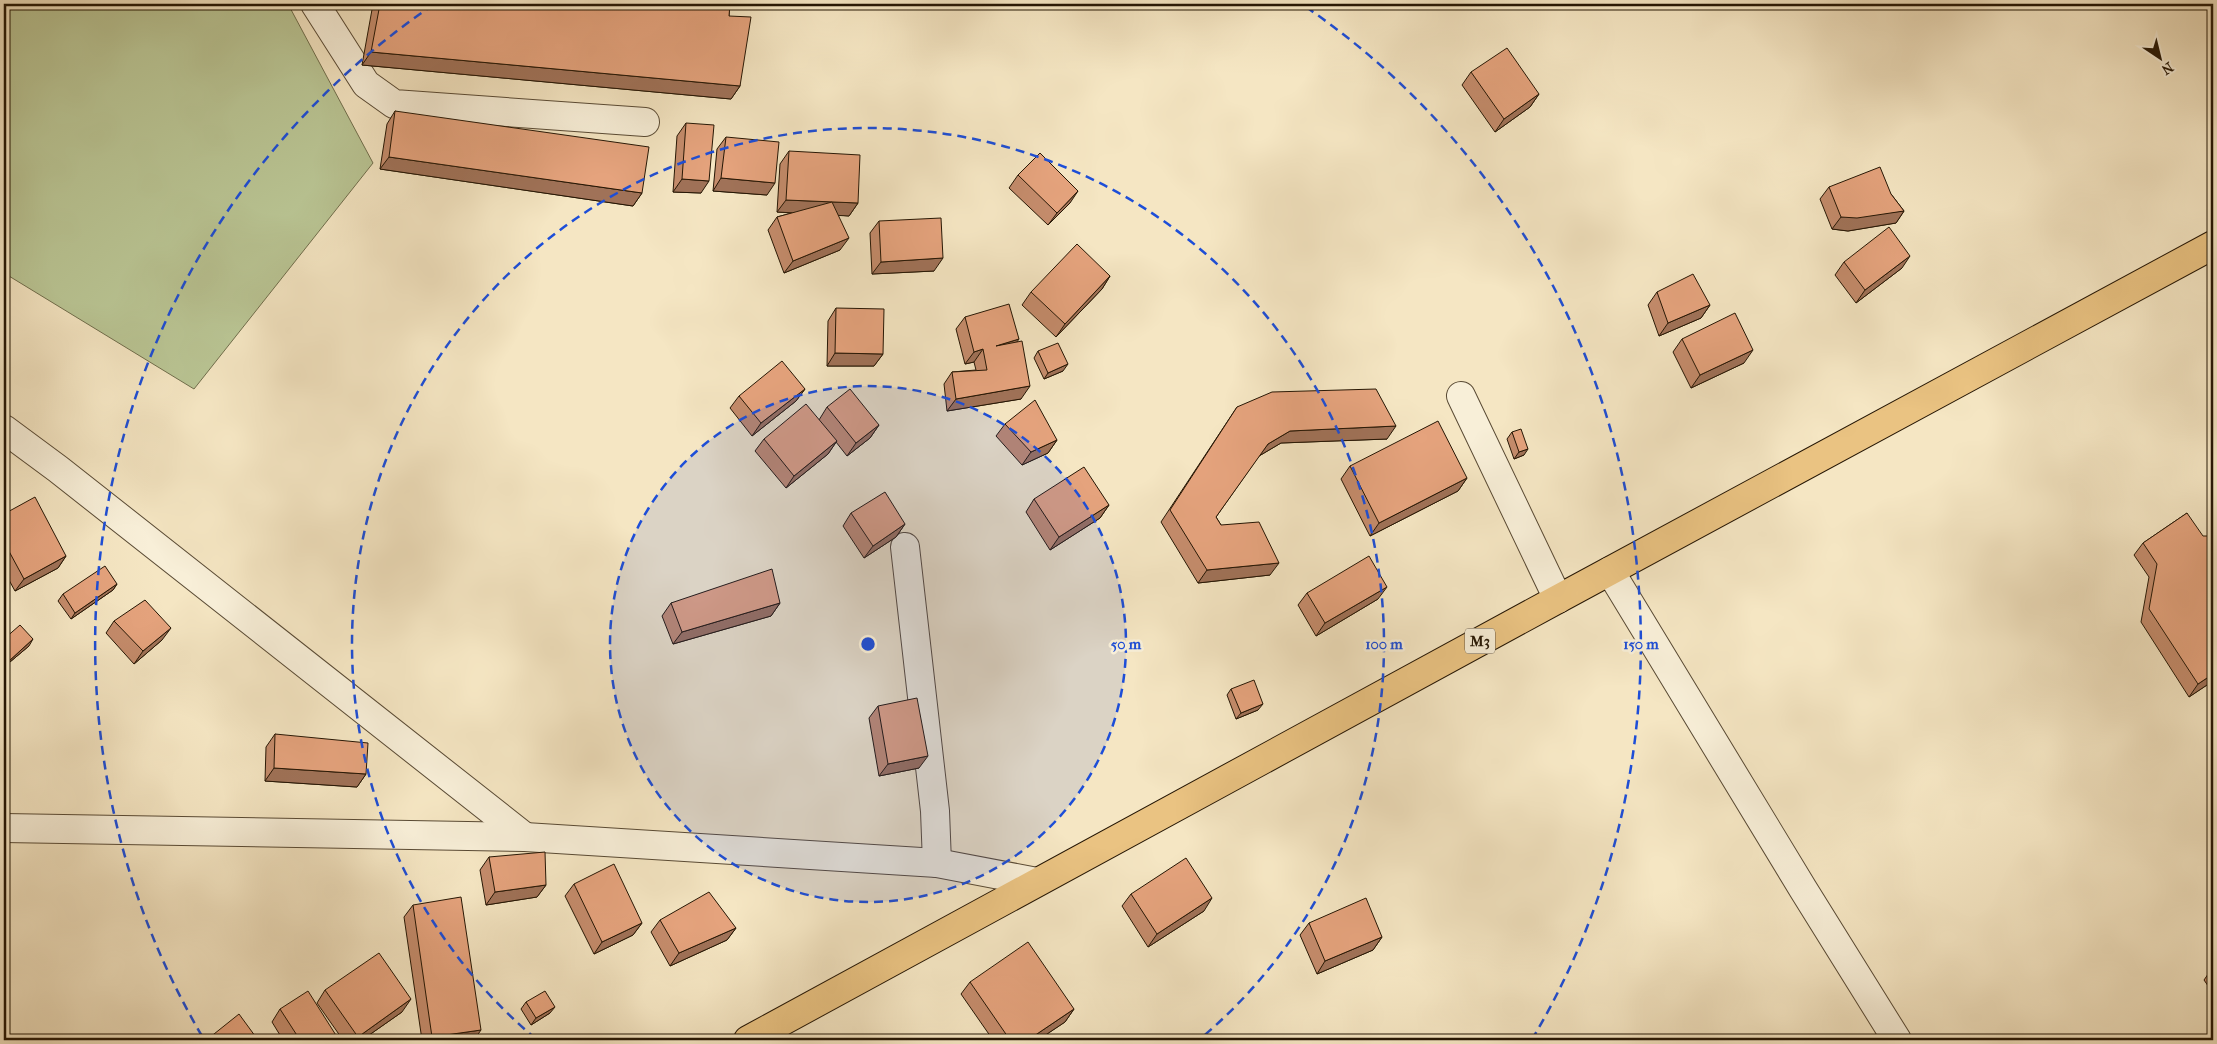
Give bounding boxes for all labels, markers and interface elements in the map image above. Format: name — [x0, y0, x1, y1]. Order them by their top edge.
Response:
north arrow — [2134, 32, 2184, 82]
text: N — [2158, 58, 2176, 78]
road number: M3 — [1465, 628, 1495, 654]
centre of rings — [859, 635, 877, 653]
text: 50 m — [1111, 635, 1142, 653]
text: 100 m — [1365, 635, 1403, 653]
text: 150 m — [1623, 635, 1659, 653]

